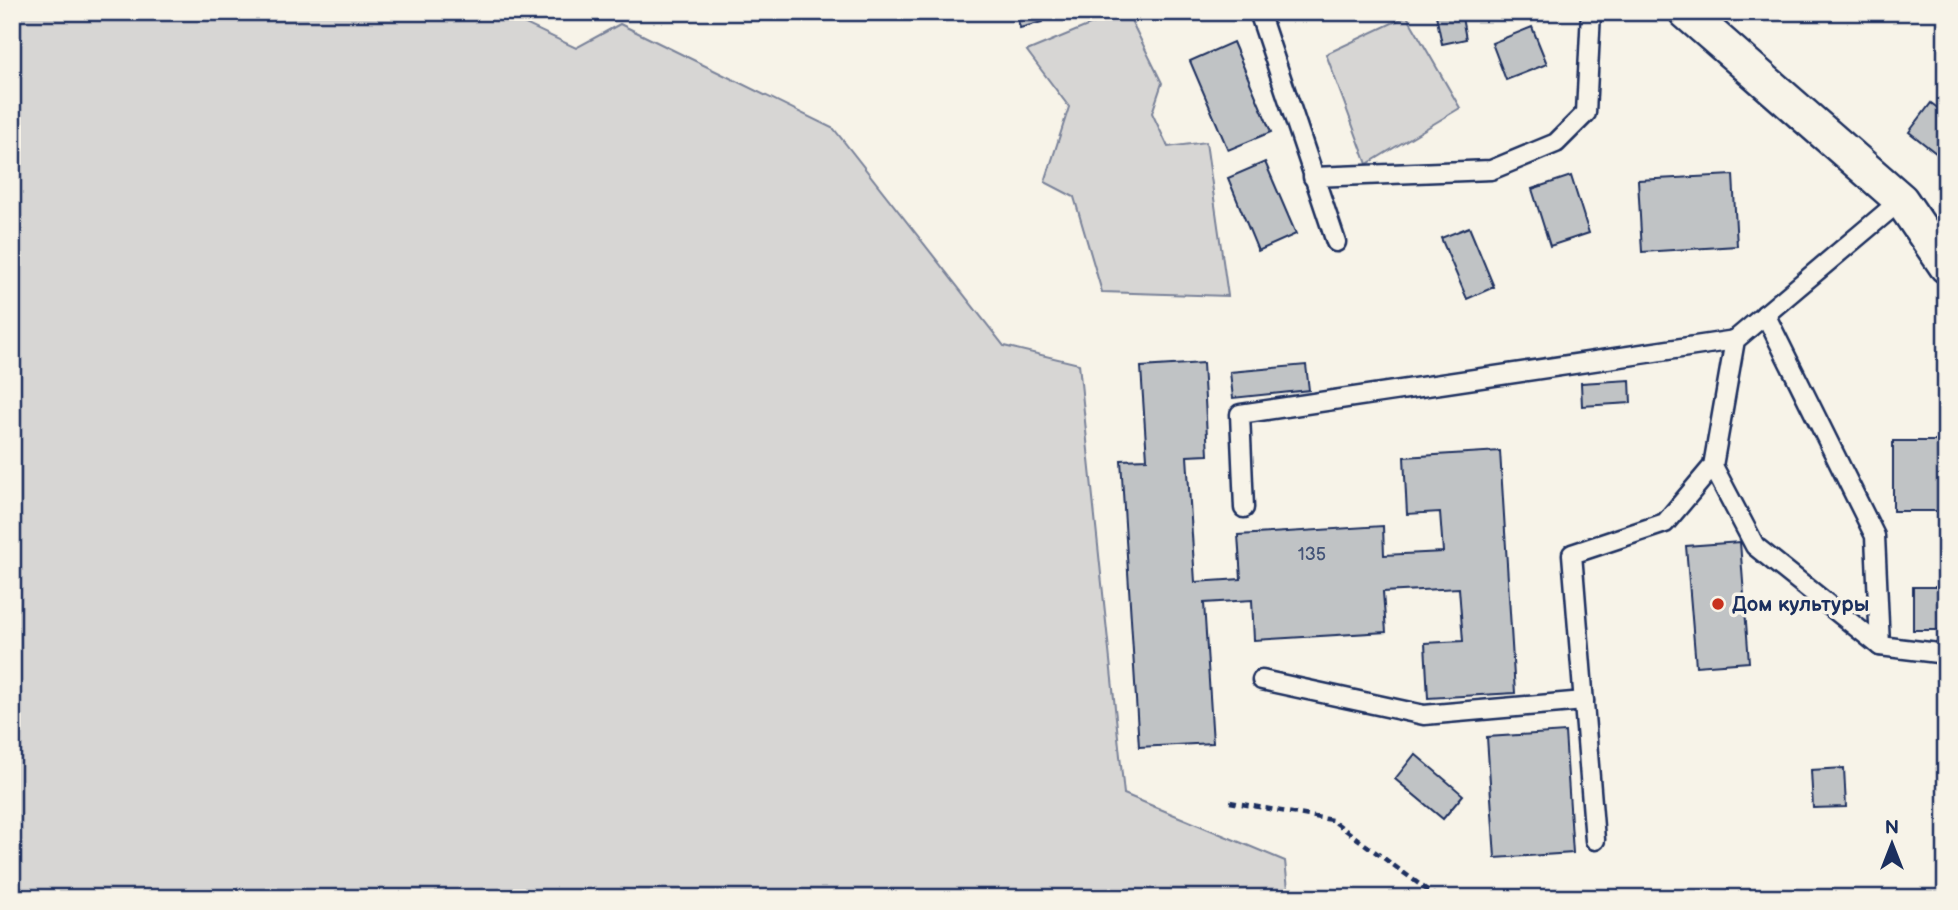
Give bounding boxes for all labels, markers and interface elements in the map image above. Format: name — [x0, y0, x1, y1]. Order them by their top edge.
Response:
house number: 135 — [1298, 544, 1326, 565]
place label: Дом культуры — [1732, 592, 1869, 617]
marker: Дом культуры — [1710, 596, 1726, 612]
north arrow — [1856, 808, 1926, 878]
text: N — [1885, 817, 1899, 840]

